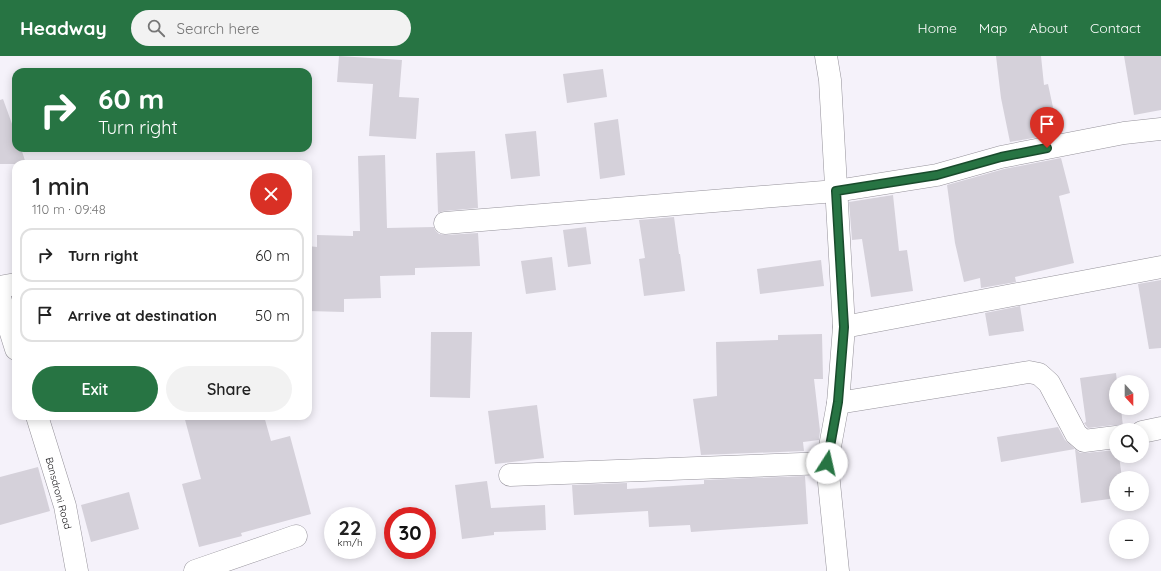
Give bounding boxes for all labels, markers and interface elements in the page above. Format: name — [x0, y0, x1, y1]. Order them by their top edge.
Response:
search box — [131, 10, 411, 46]
text: Headway — [20, 16, 107, 40]
icon: search — [145, 17, 167, 39]
text: Search here — [177, 19, 259, 38]
text: Home — [918, 19, 957, 37]
text: Map — [979, 19, 1007, 37]
text: About — [1029, 19, 1068, 37]
text: Contact — [1090, 19, 1141, 37]
text: 60 m — [98, 81, 164, 116]
icon: right — [32, 84, 84, 136]
pin — [1030, 107, 1064, 148]
icon: arrive — [1036, 113, 1058, 135]
text: Turn right — [98, 116, 178, 139]
text: 1 min — [32, 171, 90, 201]
button: close — [250, 173, 292, 215]
text: 110 m · 09:48 — [32, 201, 106, 217]
icon: right — [34, 244, 56, 266]
text: Turn right — [68, 246, 139, 265]
text: 60 m — [255, 246, 290, 265]
icon: arrive — [34, 304, 56, 326]
text: Arrive at destination — [68, 306, 217, 325]
text: 50 m — [255, 306, 290, 325]
button: Exit — [32, 366, 158, 412]
button: Share — [166, 366, 292, 412]
north arrow — [1109, 375, 1149, 415]
map controls — [1109, 375, 1149, 559]
button: search — [1109, 423, 1149, 463]
position arrow — [806, 442, 848, 484]
street label: Bansdroni Road — [43, 456, 74, 531]
button: + — [1109, 471, 1149, 511]
speed limit sign: 30 — [384, 507, 436, 559]
text: 22 — [339, 515, 361, 540]
button: − — [1109, 519, 1149, 559]
text: km/h — [337, 536, 363, 549]

